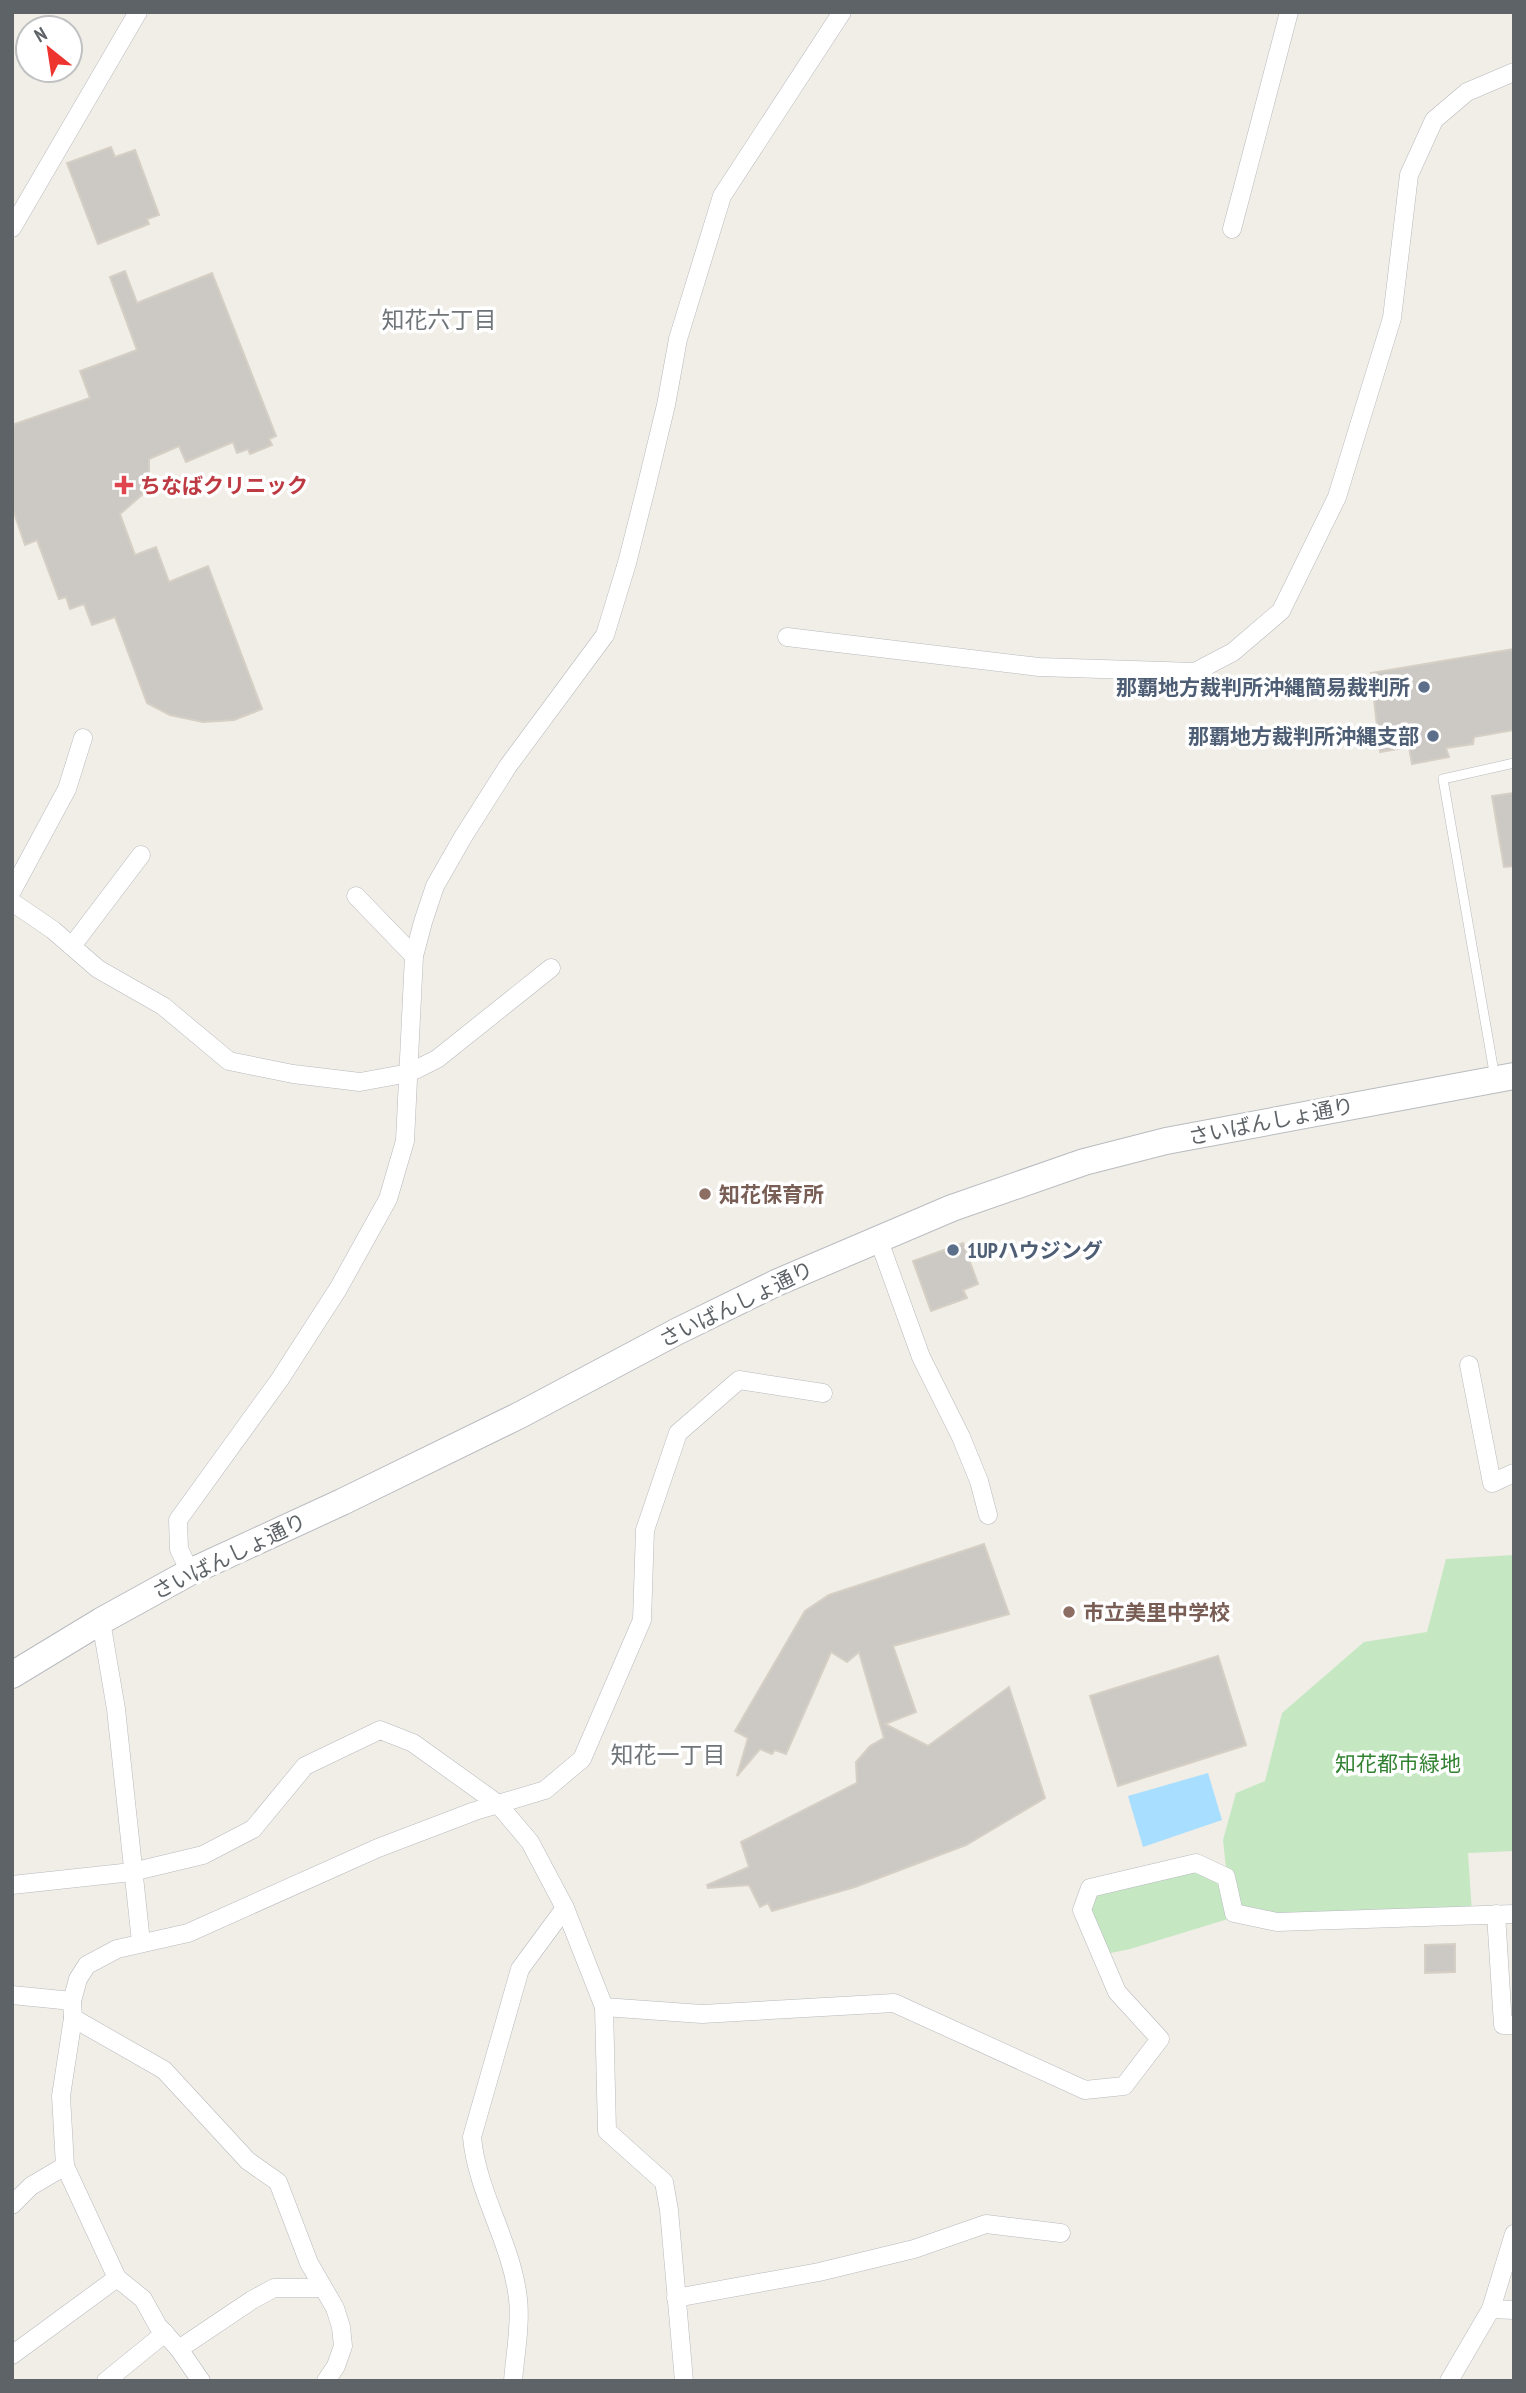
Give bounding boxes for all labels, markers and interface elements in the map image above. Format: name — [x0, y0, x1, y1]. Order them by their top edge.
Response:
north arrow — [14, 14, 84, 84]
text: N — [30, 21, 51, 47]
district label: 知花六丁目 — [382, 305, 497, 334]
place label: ちなばクリニック — [140, 472, 308, 499]
marker: ちなばクリニック — [114, 475, 134, 495]
place label: 那覇地方裁判所沖縄簡易裁判所 — [1116, 674, 1410, 701]
marker: 那覇地方裁判所沖縄簡易裁判所 — [1416, 679, 1432, 695]
place label: 那覇地方裁判所沖縄支部 — [1188, 723, 1419, 750]
marker: 那覇地方裁判所沖縄支部 — [1425, 728, 1441, 744]
street label: さいばんしょ通り — [1186, 1092, 1356, 1150]
place label: 知花保育所 — [719, 1181, 824, 1208]
marker: 知花保育所 — [697, 1186, 713, 1202]
place label: 1UPハウジング — [967, 1237, 1103, 1264]
marker: 1UPハウジング — [945, 1242, 961, 1258]
street label: さいばんしょ通り — [655, 1255, 817, 1353]
street label: さいばんしょ通り — [148, 1507, 310, 1605]
place label: 市立美里中学校 — [1083, 1599, 1230, 1626]
marker: 市立美里中学校 — [1061, 1604, 1077, 1620]
district label: 知花一丁目 — [611, 1740, 726, 1769]
park label: 知花都市緑地 — [1335, 1750, 1461, 1777]

